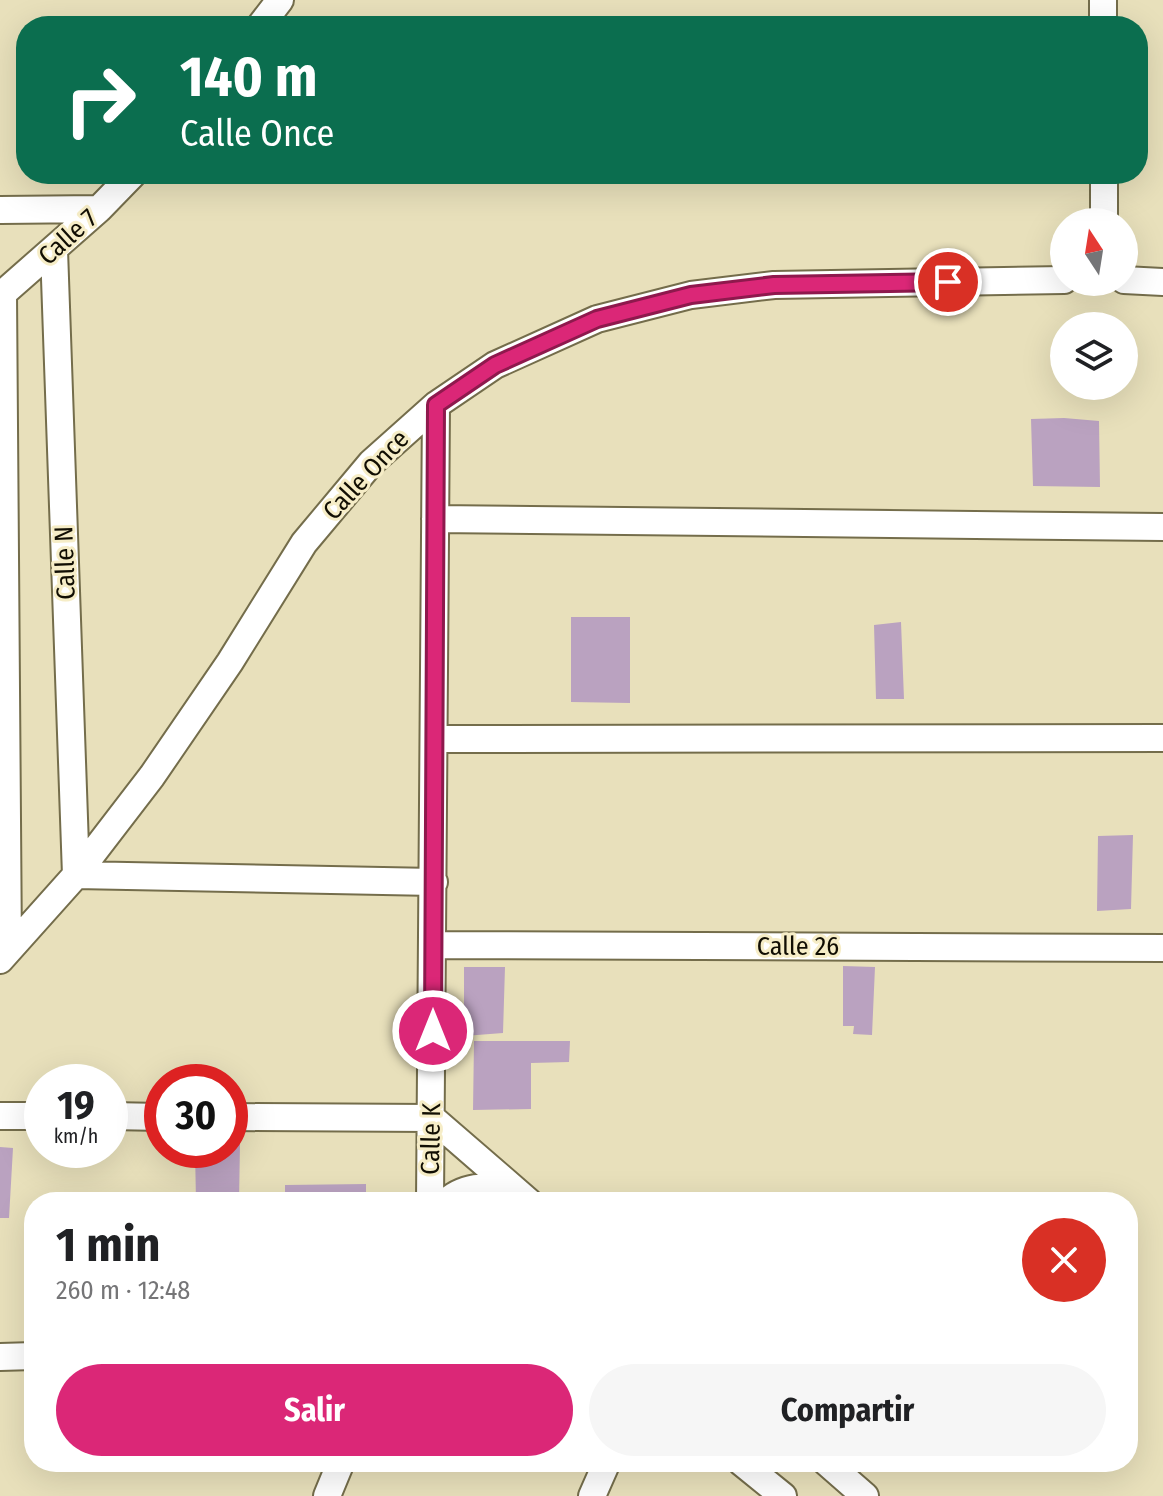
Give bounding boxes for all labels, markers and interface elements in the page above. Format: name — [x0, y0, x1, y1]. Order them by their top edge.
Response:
text: 140 m — [180, 44, 317, 111]
icon: right — [48, 48, 152, 152]
text: Calle Once — [180, 112, 334, 156]
street label: Calle 7 — [32, 203, 104, 271]
north arrow — [1050, 208, 1138, 296]
map controls — [1050, 208, 1138, 400]
pin — [914, 248, 982, 316]
icon: arrive — [926, 260, 970, 304]
button: layers — [1050, 312, 1138, 400]
street label: Calle Once — [317, 424, 415, 526]
street label: Calle N — [48, 526, 82, 600]
street label: Calle 26 — [757, 931, 839, 962]
position arrow — [391, 989, 475, 1073]
speed limit sign: 30 — [144, 1064, 248, 1168]
text: 19 — [57, 1082, 95, 1130]
street label: Calle K — [415, 1103, 447, 1175]
text: km/h — [54, 1124, 98, 1148]
text: 1 min — [56, 1216, 161, 1274]
button: close — [1022, 1218, 1106, 1302]
text: 260 m · 12:48 — [56, 1275, 190, 1306]
button: Salir — [56, 1364, 573, 1456]
button: Compartir — [589, 1364, 1106, 1456]

